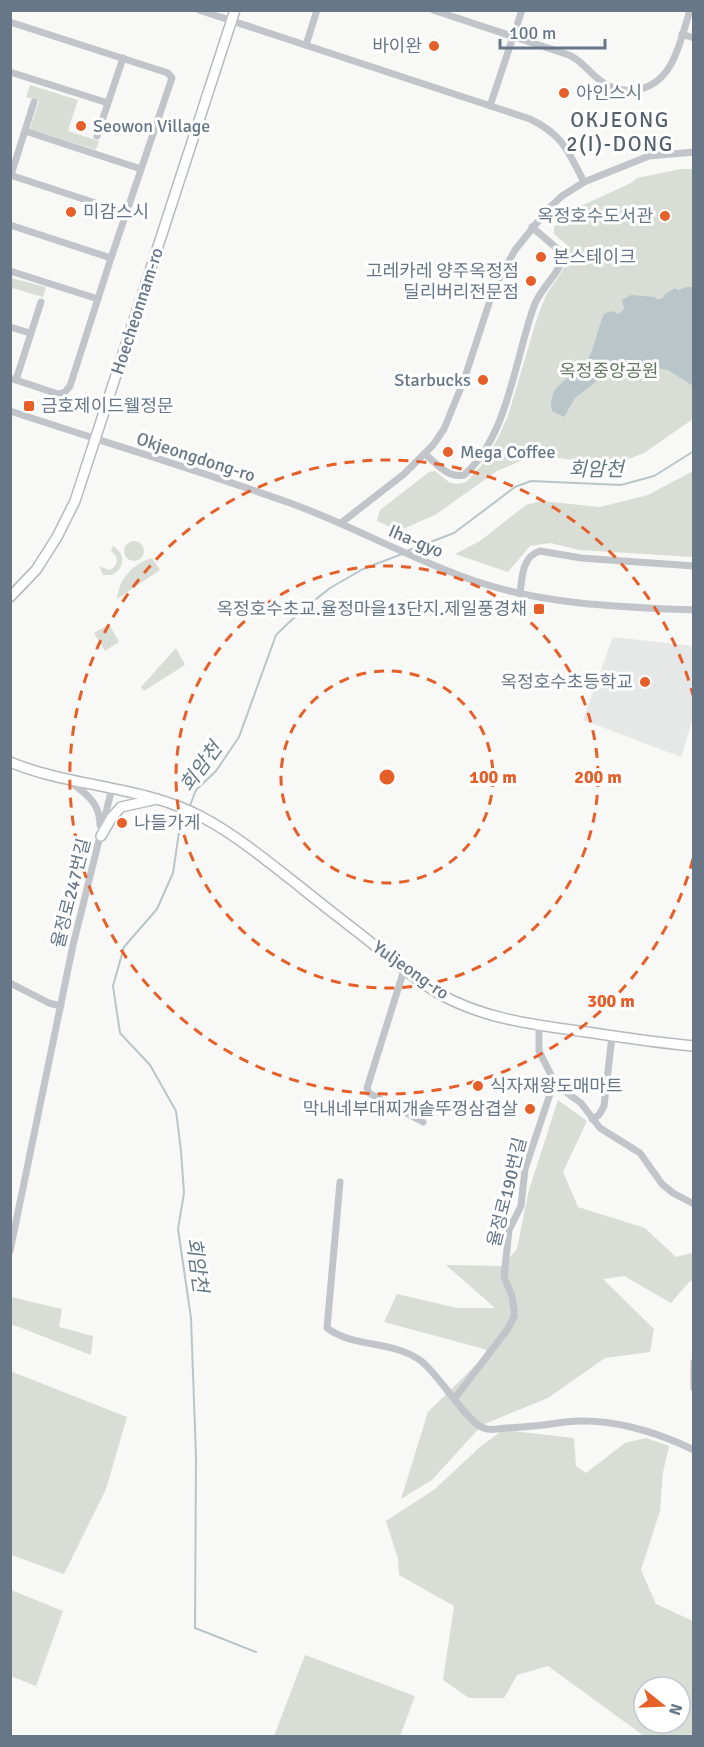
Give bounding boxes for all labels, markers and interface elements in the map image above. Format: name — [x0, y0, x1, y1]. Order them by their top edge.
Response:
scale bar — [500, 12, 605, 50]
text: 100 m — [509, 22, 556, 44]
place label: 바이완 — [372, 35, 422, 57]
marker: 바이완 — [427, 39, 441, 53]
place label: 아인스시 — [576, 82, 642, 104]
marker: 아인스시 — [557, 86, 571, 100]
district label: OKJEONG 2(I)-DONG — [566, 107, 674, 157]
place label: Seowon Village — [93, 115, 210, 137]
marker: Seowon Village — [74, 119, 88, 133]
place label: 미감스시 — [83, 201, 149, 223]
marker: 미감스시 — [64, 205, 78, 219]
place label: 옥정호수도서관 — [537, 205, 653, 227]
marker: 옥정호수도서관 — [658, 209, 672, 223]
street label: Hoecheonnam-ro — [106, 245, 168, 377]
place label: 본스테이크 — [553, 246, 636, 268]
marker: 본스테이크 — [534, 250, 548, 264]
place label: 고레카레 양주옥정점 딜리버리전문점 — [366, 260, 519, 303]
marker: 고레카레 양주옥정점 딜리버리전문점 — [524, 274, 538, 288]
park label: 옥정중앙공원 — [559, 360, 659, 382]
place label: Starbucks — [394, 369, 471, 391]
marker: Starbucks — [476, 373, 490, 387]
place label: 금호제이드웰정문 — [41, 395, 173, 417]
marker: 금호제이드웰정문 — [22, 399, 36, 413]
street label: Okjeongdong-ro — [134, 427, 258, 487]
place label: Mega Coffee — [460, 441, 556, 463]
marker: Mega Coffee — [441, 445, 455, 459]
water label: 회암천 — [568, 457, 626, 482]
street label: Iha-gyo — [385, 520, 447, 562]
place label: 옥정호수초교.율정마을13단지.제일풍경채 — [217, 598, 527, 620]
marker: 옥정호수초교.율정마을13단지.제일풍경채 — [532, 602, 546, 616]
place label: 옥정호수초등학교 — [501, 671, 633, 693]
marker: 옥정호수초등학교 — [638, 675, 652, 689]
water label: 회암천 — [175, 735, 229, 797]
text: 100 m — [469, 766, 517, 788]
text: 200 m — [574, 766, 622, 788]
centre of rings — [377, 767, 397, 787]
place label: 나들가게 — [134, 812, 200, 834]
marker: 나들가게 — [115, 816, 129, 830]
street label: 율정로247번길 — [47, 836, 95, 950]
street label: Yuljeong-ro — [369, 936, 453, 1004]
text: 300 m — [587, 990, 635, 1012]
place label: 식자재왕도매마트 — [490, 1075, 622, 1097]
marker: 식자재왕도매마트 — [471, 1079, 485, 1093]
place label: 막내네부대찌개솥뚜껑삼겹살 — [303, 1098, 518, 1120]
marker: 막내네부대찌개솥뚜껑삼겹살 — [523, 1102, 537, 1116]
street label: 율정로190번길 — [483, 1135, 531, 1249]
water label: 회암천 — [181, 1236, 214, 1297]
north arrow — [632, 1675, 692, 1735]
text: N — [664, 1701, 687, 1718]

